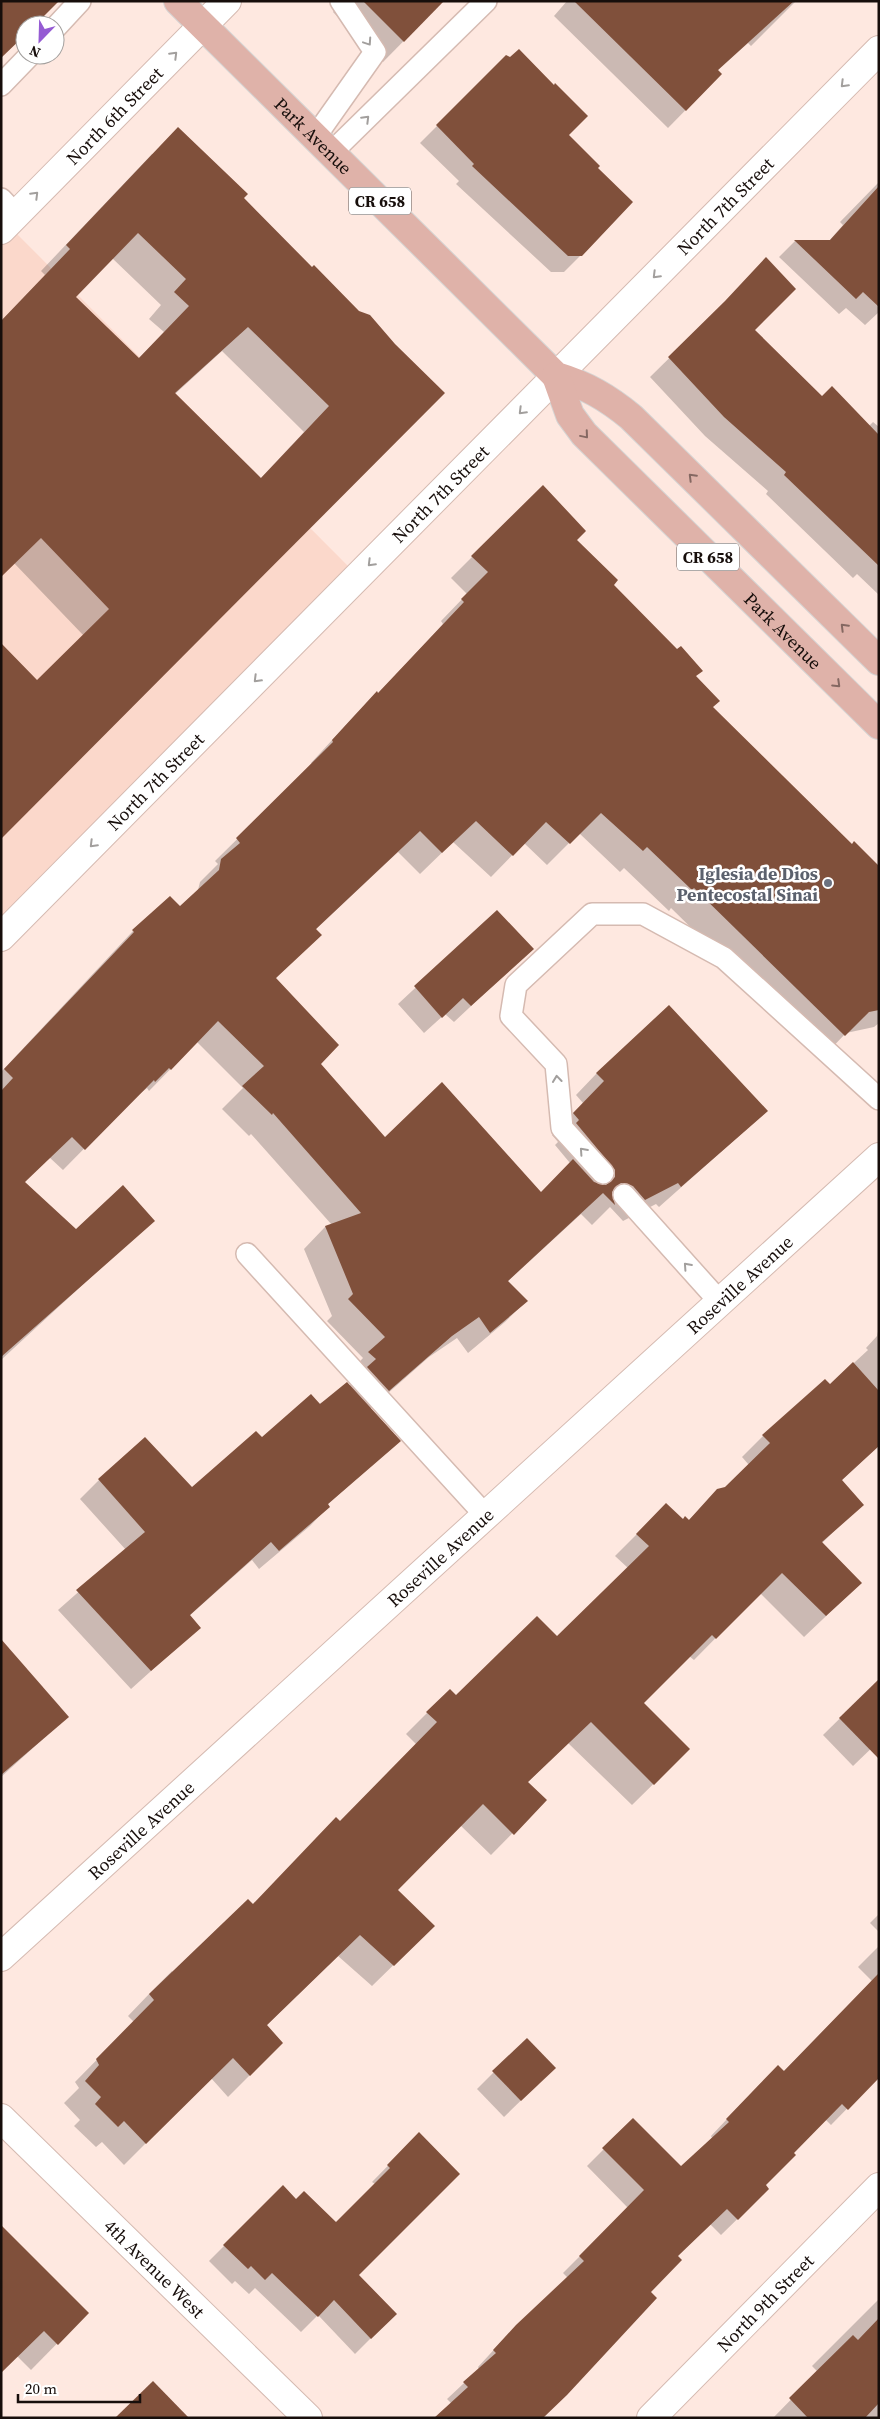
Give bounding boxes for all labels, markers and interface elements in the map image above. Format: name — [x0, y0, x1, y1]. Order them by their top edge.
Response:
north arrow — [15, 15, 65, 65]
one-way arrow — [362, 36, 371, 45]
text: N — [26, 41, 44, 63]
one-way arrow — [168, 51, 177, 60]
street label: North 6th Street — [60, 61, 168, 170]
one-way arrow — [841, 78, 850, 87]
street label: Park Avenue — [269, 91, 358, 180]
one-way arrow — [360, 116, 369, 125]
street label: North 7th Street — [671, 151, 779, 260]
road number: CR 658 — [349, 188, 411, 215]
one-way arrow — [29, 192, 38, 201]
one-way arrow — [653, 269, 662, 278]
one-way arrow — [519, 405, 528, 414]
one-way arrow — [580, 429, 589, 438]
street label: North 7th Street — [386, 439, 494, 548]
one-way arrow — [689, 474, 698, 483]
road number: CR 658 — [677, 544, 739, 570]
one-way arrow — [368, 558, 377, 567]
street label: Park Avenue — [739, 586, 828, 675]
one-way arrow — [841, 624, 850, 633]
one-way arrow — [254, 673, 263, 682]
one-way arrow — [832, 678, 841, 687]
street label: North 7th Street — [101, 727, 209, 836]
one-way arrow — [90, 839, 99, 848]
place label: Iglesia de Dios Pentecostal Sinai — [676, 861, 818, 907]
marker: Iglesia de Dios Pentecostal Sinai — [822, 877, 834, 889]
one-way arrow — [552, 1075, 563, 1083]
one-way arrow — [580, 1147, 589, 1156]
street label: Roseville Avenue — [681, 1229, 798, 1339]
one-way arrow — [684, 1262, 693, 1271]
street label: Roseville Avenue — [381, 1502, 499, 1612]
street label: Roseville Avenue — [82, 1775, 199, 1885]
street label: 4th Avenue West — [99, 2213, 211, 2323]
street label: North 9th Street — [711, 2248, 819, 2357]
scale bar — [18, 2372, 140, 2404]
text: 20 m — [25, 2378, 57, 2399]

